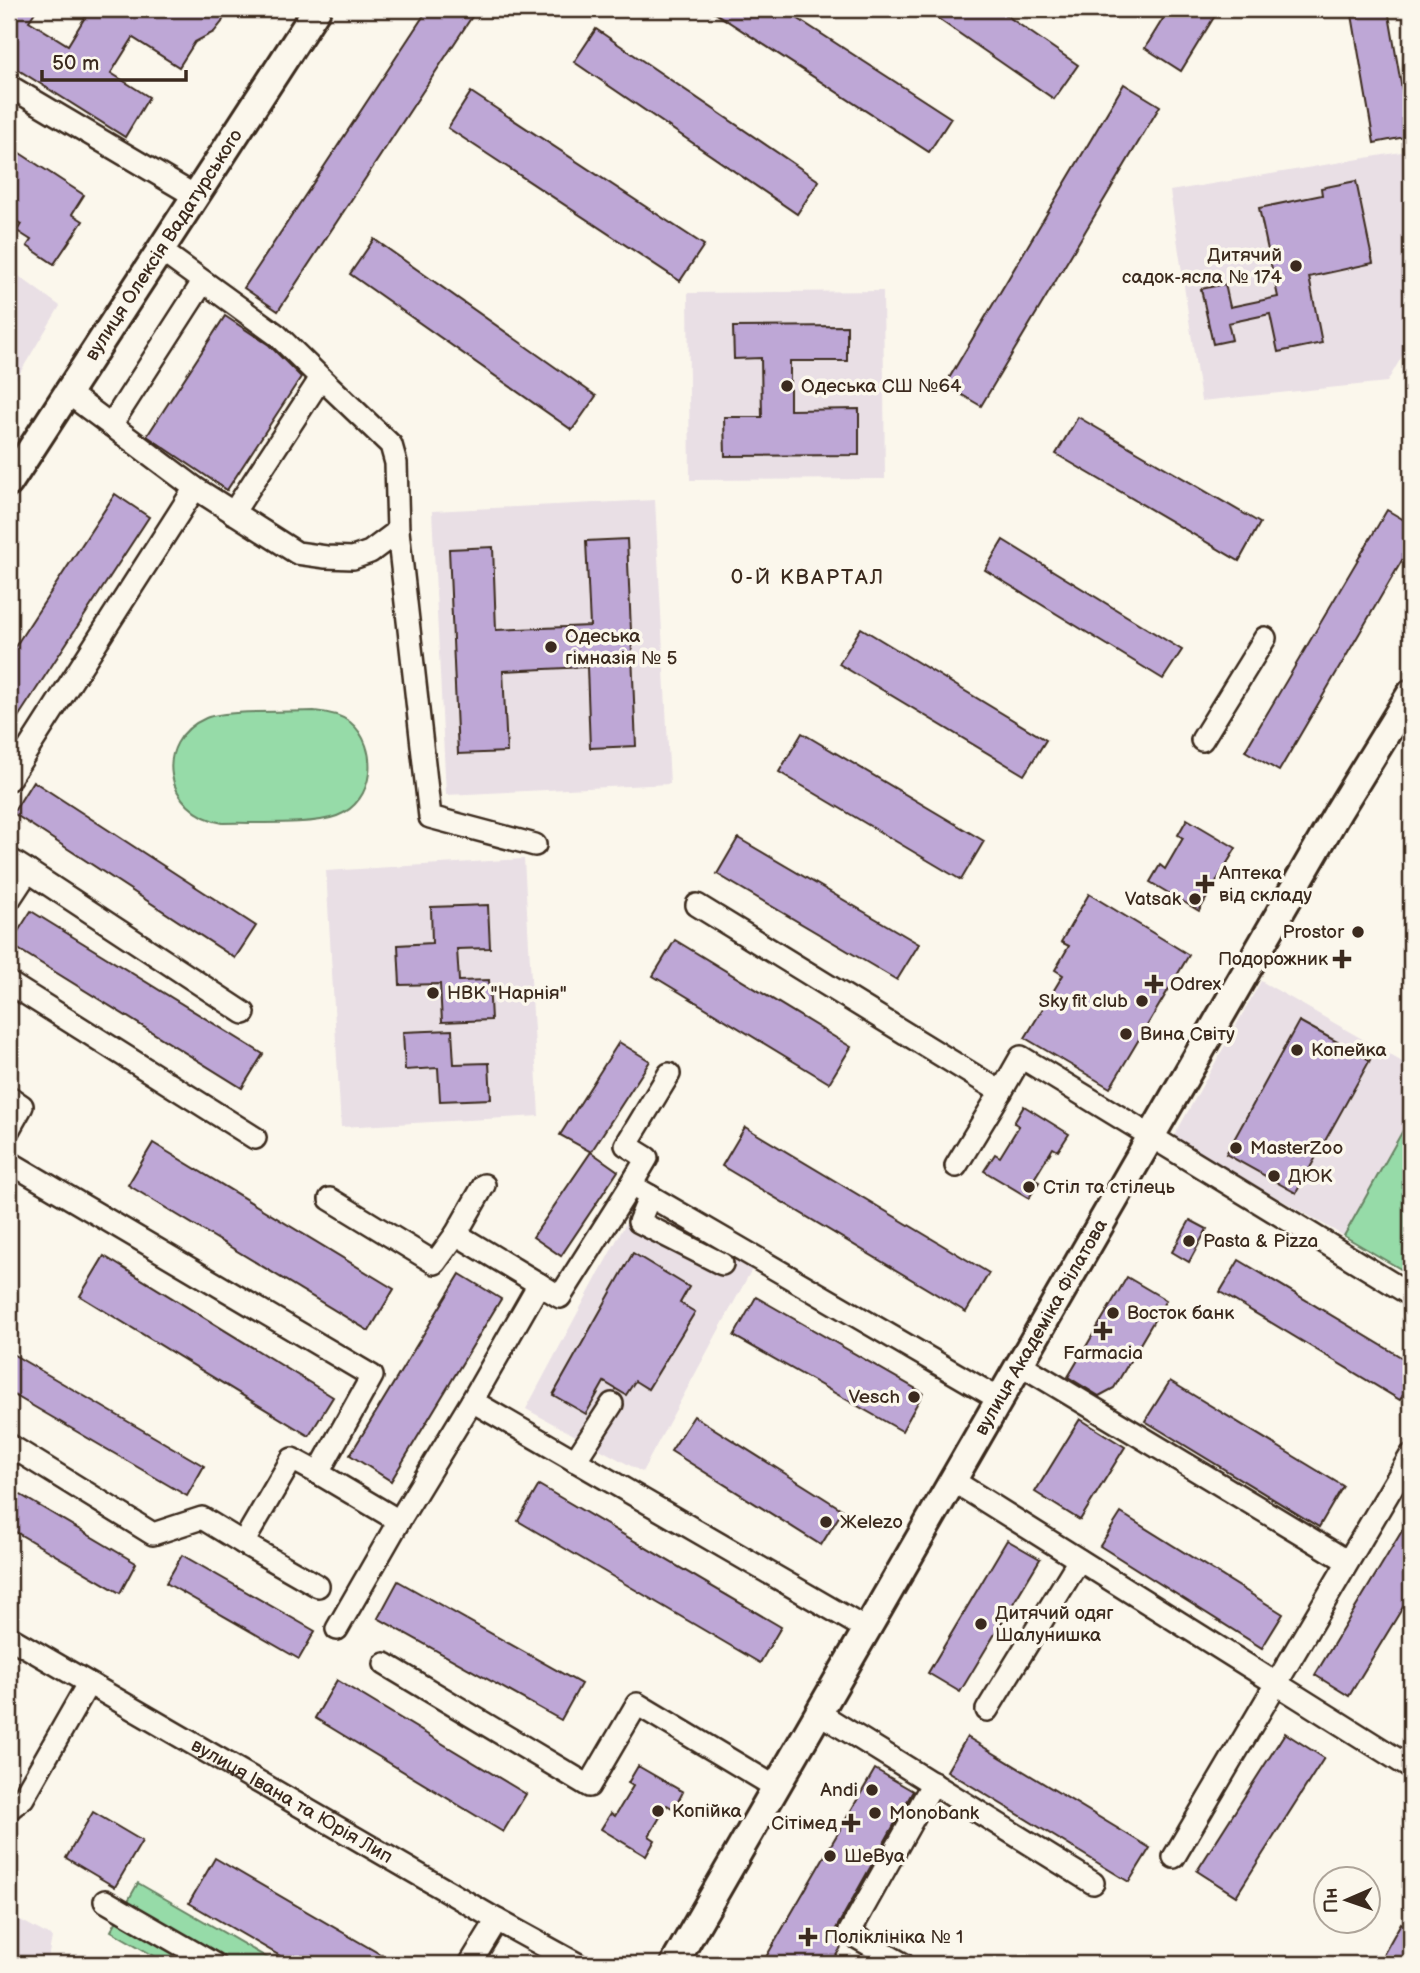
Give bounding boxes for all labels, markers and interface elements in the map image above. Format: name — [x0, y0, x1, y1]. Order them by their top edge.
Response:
scale bar — [42, 38, 186, 82]
text: 50 m — [52, 51, 99, 76]
street label: вулиця Олексія Вадатурського — [80, 125, 247, 365]
place label: Дитячий садок-ясла № 174 — [1122, 244, 1282, 289]
marker: Дитячий садок-ясла № 174 — [1288, 258, 1304, 274]
place label: Одеська СШ №64 — [801, 375, 962, 398]
marker: Одеська СШ №64 — [779, 378, 795, 394]
district label: 0-Й КВАРТАЛ — [731, 565, 885, 590]
place label: Одеська гімназія № 5 — [565, 625, 678, 670]
marker: Одеська гімназія № 5 — [543, 639, 559, 655]
place label: Аптека від складу — [1218, 862, 1312, 907]
marker: Аптека від складу — [1197, 876, 1213, 892]
place label: Vatsak — [1125, 888, 1182, 911]
marker: Vatsak — [1187, 891, 1203, 907]
place label: Prostor — [1282, 921, 1345, 944]
marker: Prostor — [1350, 924, 1366, 940]
place label: Подорожник — [1218, 948, 1328, 971]
marker: Подорожник — [1334, 951, 1350, 967]
place label: Odrex — [1170, 973, 1222, 996]
marker: Odrex — [1144, 974, 1164, 994]
place label: НВК "Нарнія" — [447, 982, 567, 1005]
marker: НВК "Нарнія" — [425, 985, 441, 1001]
place label: Sky fit club — [1039, 990, 1128, 1013]
marker: Sky fit club — [1134, 993, 1150, 1009]
place label: Вина Світу — [1140, 1023, 1235, 1046]
marker: Вина Світу — [1118, 1026, 1134, 1042]
place label: Копейка — [1311, 1039, 1387, 1062]
marker: Копейка — [1289, 1042, 1305, 1058]
place label: MasterZoo — [1250, 1137, 1343, 1160]
marker: MasterZoo — [1228, 1140, 1244, 1156]
place label: ДЮК — [1288, 1165, 1333, 1188]
marker: ДЮК — [1266, 1168, 1282, 1184]
place label: Стіл та стілець — [1043, 1176, 1176, 1199]
marker: Стіл та стілець — [1021, 1179, 1037, 1195]
street label: вулиця Академіка Філатова — [970, 1215, 1112, 1440]
place label: Pasta & Pizza — [1203, 1230, 1318, 1253]
marker: Pasta & Pizza — [1181, 1233, 1197, 1249]
place label: Восток банк — [1127, 1302, 1234, 1325]
marker: Восток банк — [1105, 1305, 1121, 1321]
marker: Farmacia — [1095, 1323, 1111, 1339]
place label: Farmacia — [1063, 1342, 1143, 1365]
place label: Vesch — [848, 1386, 900, 1409]
marker: Vesch — [906, 1389, 922, 1405]
place label: Жelezo — [840, 1511, 903, 1534]
marker: Жelezo — [818, 1514, 834, 1530]
place label: Дитячий одяг Шалунишка — [995, 1602, 1114, 1647]
marker: Дитячий одяг Шалунишка — [973, 1616, 989, 1632]
street label: вулиця Івана та Юрія Лип — [187, 1734, 397, 1868]
place label: Andi — [820, 1779, 858, 1802]
marker: Andi — [864, 1782, 880, 1798]
place label: Копійка — [672, 1800, 742, 1823]
place label: Monobank — [889, 1802, 980, 1825]
marker: Копійка — [650, 1803, 666, 1819]
marker: Monobank — [867, 1805, 883, 1821]
place label: Сітімед — [771, 1812, 837, 1835]
marker: Сітімед — [843, 1815, 859, 1831]
place label: ШеВуа — [844, 1845, 905, 1868]
marker: ШеВуа — [822, 1848, 838, 1864]
north arrow — [1312, 1864, 1382, 1934]
text: Пн — [1320, 1887, 1343, 1914]
place label: Поліклініка № 1 — [824, 1926, 963, 1949]
marker: Поліклініка № 1 — [798, 1927, 818, 1947]

